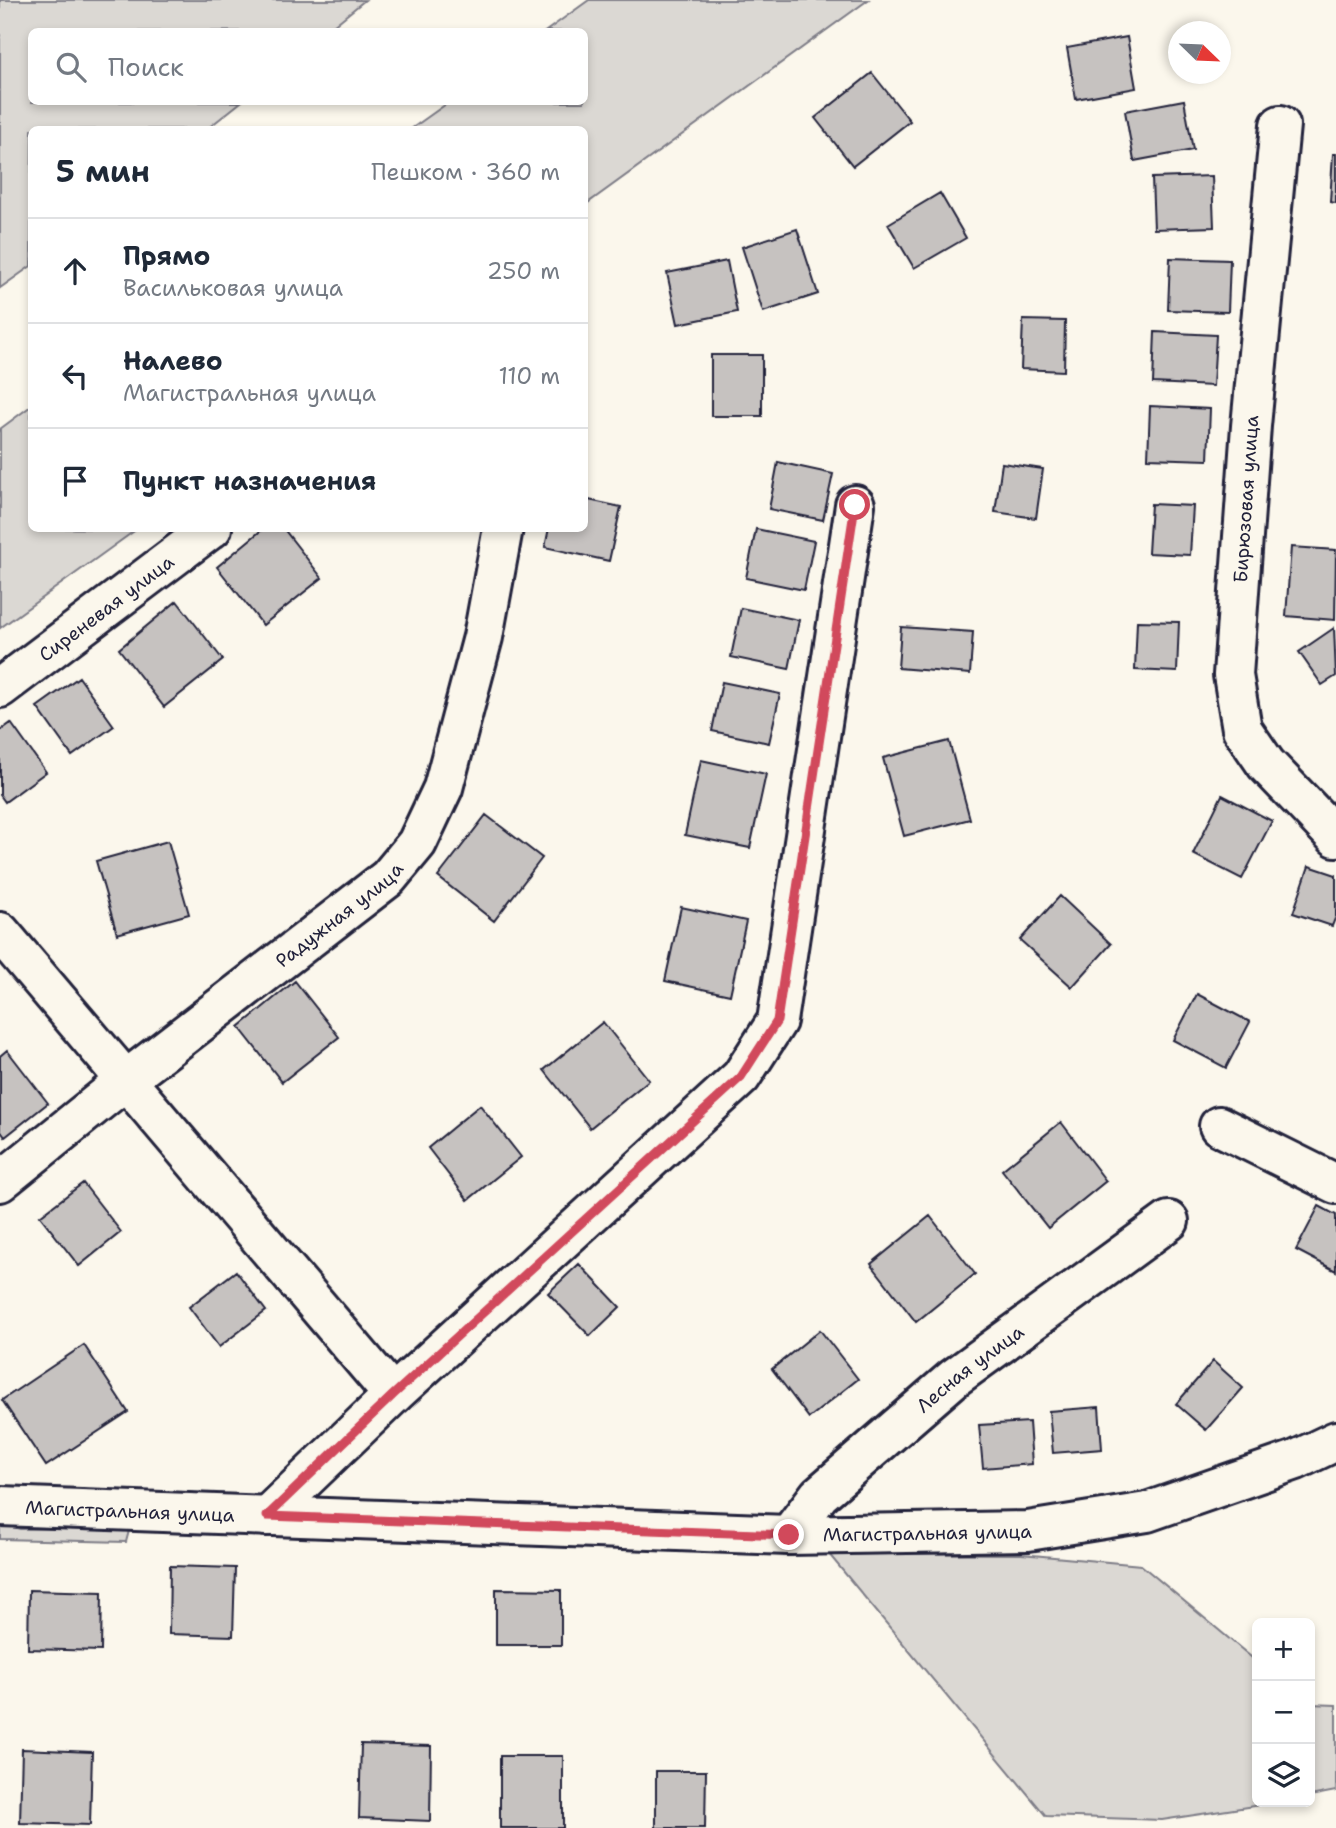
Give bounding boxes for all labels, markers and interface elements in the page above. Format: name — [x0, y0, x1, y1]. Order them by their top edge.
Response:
north arrow — [1168, 21, 1231, 84]
search box — [28, 28, 588, 105]
icon: search — [52, 48, 90, 86]
text: Поиск — [108, 49, 184, 84]
text: 5 мин — [56, 151, 150, 192]
text: Пешком · 360 m — [371, 157, 560, 187]
text: Прямо — [123, 238, 211, 273]
icon: ahead — [56, 252, 94, 290]
text: 250 m — [487, 256, 560, 286]
text: Васильковая улица — [123, 273, 343, 303]
text: Налево — [123, 343, 223, 378]
icon: left — [56, 357, 94, 395]
text: 110 m — [498, 361, 560, 391]
text: Магистральная улица — [123, 378, 376, 408]
street label: Бирюзовая улица — [1228, 414, 1264, 584]
icon: arrive — [56, 462, 94, 500]
text: Пункт назначения — [123, 463, 376, 498]
route start — [839, 489, 870, 520]
street label: Сиреневая улица — [34, 549, 179, 667]
street label: Радужная улица — [270, 857, 409, 973]
street label: Лесная улица — [911, 1319, 1029, 1418]
street label: Магистральная улица — [25, 1494, 235, 1527]
street label: Магистральная улица — [823, 1518, 1032, 1547]
route end — [773, 1519, 804, 1550]
map controls — [1252, 1618, 1315, 1807]
button: + — [1252, 1618, 1315, 1681]
button: − — [1252, 1681, 1315, 1744]
button: layers — [1252, 1744, 1315, 1807]

